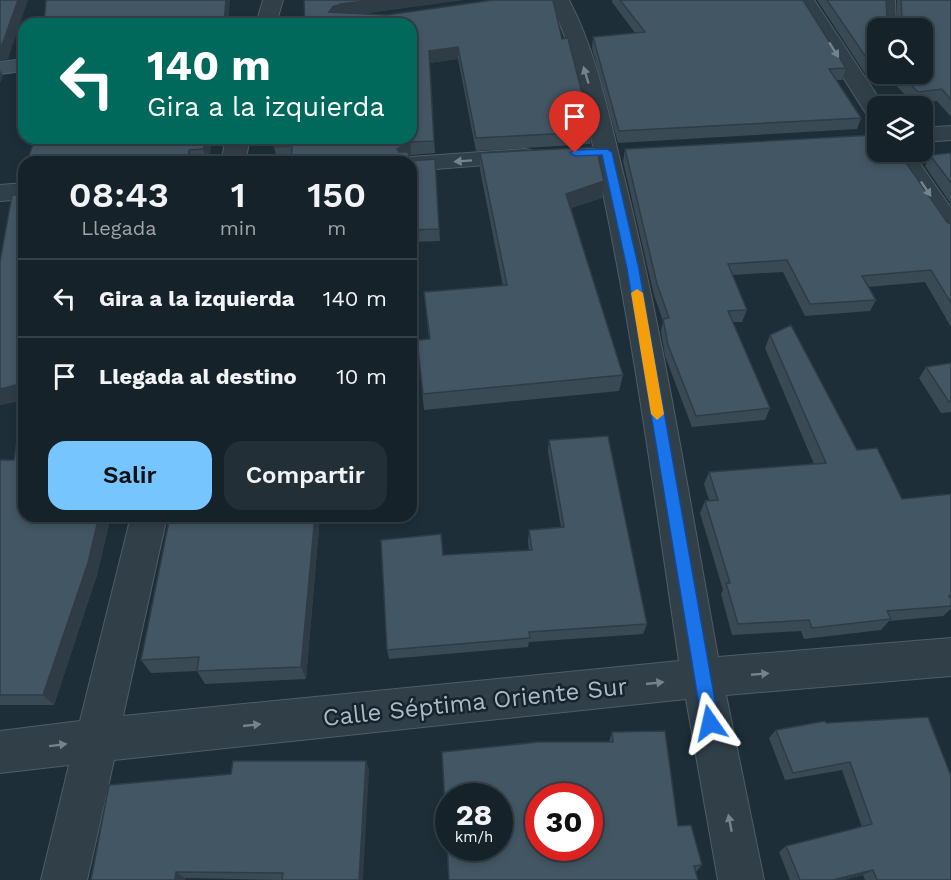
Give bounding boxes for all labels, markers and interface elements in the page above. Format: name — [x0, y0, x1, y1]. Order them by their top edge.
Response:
map controls — [867, 18, 933, 162]
button: search — [867, 18, 933, 84]
text: 140 m — [147, 41, 271, 90]
icon: left — [48, 42, 126, 120]
one-way arrow — [829, 42, 840, 58]
one-way arrow — [581, 66, 590, 84]
text: Gira a la izquierda — [147, 91, 385, 123]
pin — [549, 91, 600, 153]
button: layers — [867, 96, 933, 162]
icon: arrive — [558, 100, 591, 133]
one-way arrow — [453, 156, 472, 165]
text: 08:43 — [69, 174, 169, 216]
text: 1 — [231, 174, 246, 216]
text: 150 — [307, 174, 366, 216]
one-way arrow — [920, 181, 931, 198]
text: Llegada — [81, 216, 157, 240]
text: min — [220, 216, 257, 240]
text: m — [327, 216, 346, 240]
icon: left — [48, 282, 81, 315]
text: Gira a la izquierda — [99, 286, 295, 311]
text: 140 m — [323, 286, 387, 311]
icon: arrive — [48, 360, 81, 393]
text: Llegada al destino — [99, 364, 297, 389]
text: 10 m — [336, 364, 387, 389]
button: Salir — [48, 441, 212, 510]
button: Compartir — [224, 441, 387, 510]
one-way arrow — [751, 669, 770, 678]
street label: Calle Séptima Oriente Sur — [321, 672, 629, 732]
one-way arrow — [645, 678, 664, 688]
position arrow — [678, 691, 742, 755]
one-way arrow — [243, 720, 262, 729]
one-way arrow — [49, 740, 68, 749]
speed limit sign: 30 — [525, 783, 603, 861]
text: 28 — [456, 797, 492, 832]
one-way arrow — [725, 813, 734, 832]
text: km/h — [455, 828, 493, 846]

